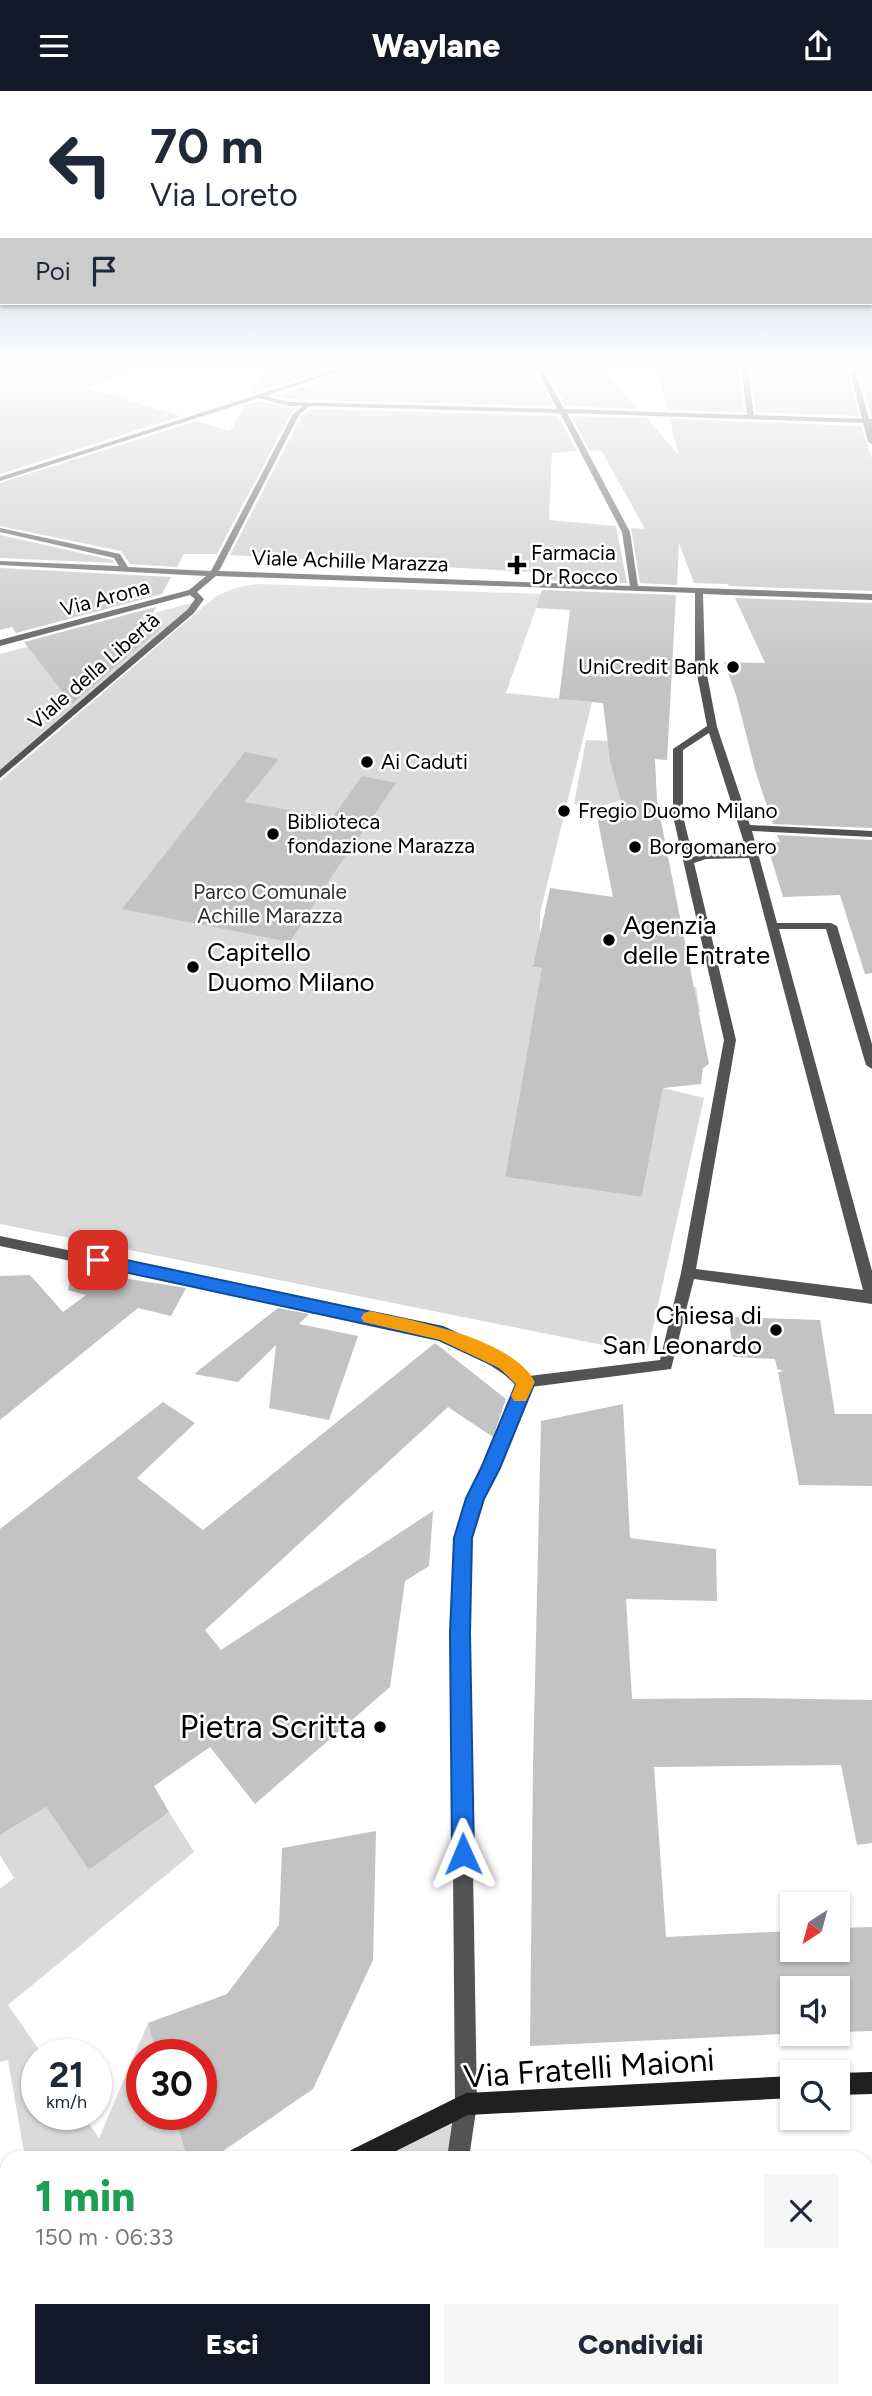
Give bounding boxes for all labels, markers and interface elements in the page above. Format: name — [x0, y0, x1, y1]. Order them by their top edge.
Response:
icon: menu — [35, 27, 73, 65]
text: Waylane — [372, 27, 500, 65]
icon: share — [799, 27, 837, 65]
text: 70 m — [150, 116, 263, 175]
icon: left — [35, 119, 126, 210]
text: Via Loreto — [150, 176, 298, 214]
icon: arrive — [85, 252, 123, 290]
text: Poi — [35, 255, 71, 287]
place label: Farmacia Dr Rocco — [531, 540, 618, 589]
street label: Viale Achille Marazza — [251, 545, 449, 576]
marker: Farmacia Dr Rocco — [509, 557, 525, 573]
street label: Via Arona — [58, 574, 152, 621]
street label: Viale della Libertà — [23, 607, 164, 734]
place label: UniCredit Bank — [578, 654, 720, 679]
marker: UniCredit Bank — [725, 659, 741, 675]
place label: Ai Caduti — [381, 749, 468, 774]
marker: Ai Caduti — [359, 754, 375, 770]
place label: Fregio Duomo Milano — [578, 798, 778, 823]
marker: Fregio Duomo Milano — [556, 803, 572, 819]
place label: Biblioteca fondazione Marazza — [287, 809, 475, 858]
marker: Biblioteca fondazione Marazza — [265, 826, 281, 842]
place label: Borgomanero — [649, 834, 777, 859]
marker: Borgomanero — [627, 839, 643, 855]
park label: Parco Comunale Achille Marazza — [193, 879, 347, 928]
place label: Agenzia delle Entrate — [623, 909, 770, 971]
marker: Agenzia delle Entrate — [601, 932, 617, 948]
place label: Capitello Duomo Milano — [207, 936, 375, 998]
marker: Capitello Duomo Milano — [185, 959, 201, 975]
pin — [68, 1230, 128, 1290]
icon: arrive — [79, 1241, 117, 1279]
place label: Chiesa di San Leonardo — [602, 1299, 762, 1361]
marker: Chiesa di San Leonardo — [768, 1322, 784, 1338]
place label: Pietra Scritta — [180, 1708, 366, 1746]
marker: Pietra Scritta — [372, 1719, 388, 1735]
position arrow — [426, 1817, 500, 1891]
north arrow — [780, 1892, 850, 1962]
map controls — [780, 1892, 850, 2130]
button: sound — [780, 1976, 850, 2046]
speed limit sign: 30 — [126, 2039, 217, 2130]
street label: Via Fratelli Maioni — [462, 2040, 716, 2096]
text: 21 — [49, 2054, 84, 2096]
button: search — [780, 2060, 850, 2130]
text: km/h — [46, 2091, 87, 2113]
text: 1 min — [35, 2171, 135, 2222]
button: close — [764, 2174, 838, 2248]
text: 150 m · 06:33 — [35, 2223, 174, 2251]
button: Esci — [35, 2304, 430, 2384]
button: Condividi — [444, 2304, 838, 2384]

